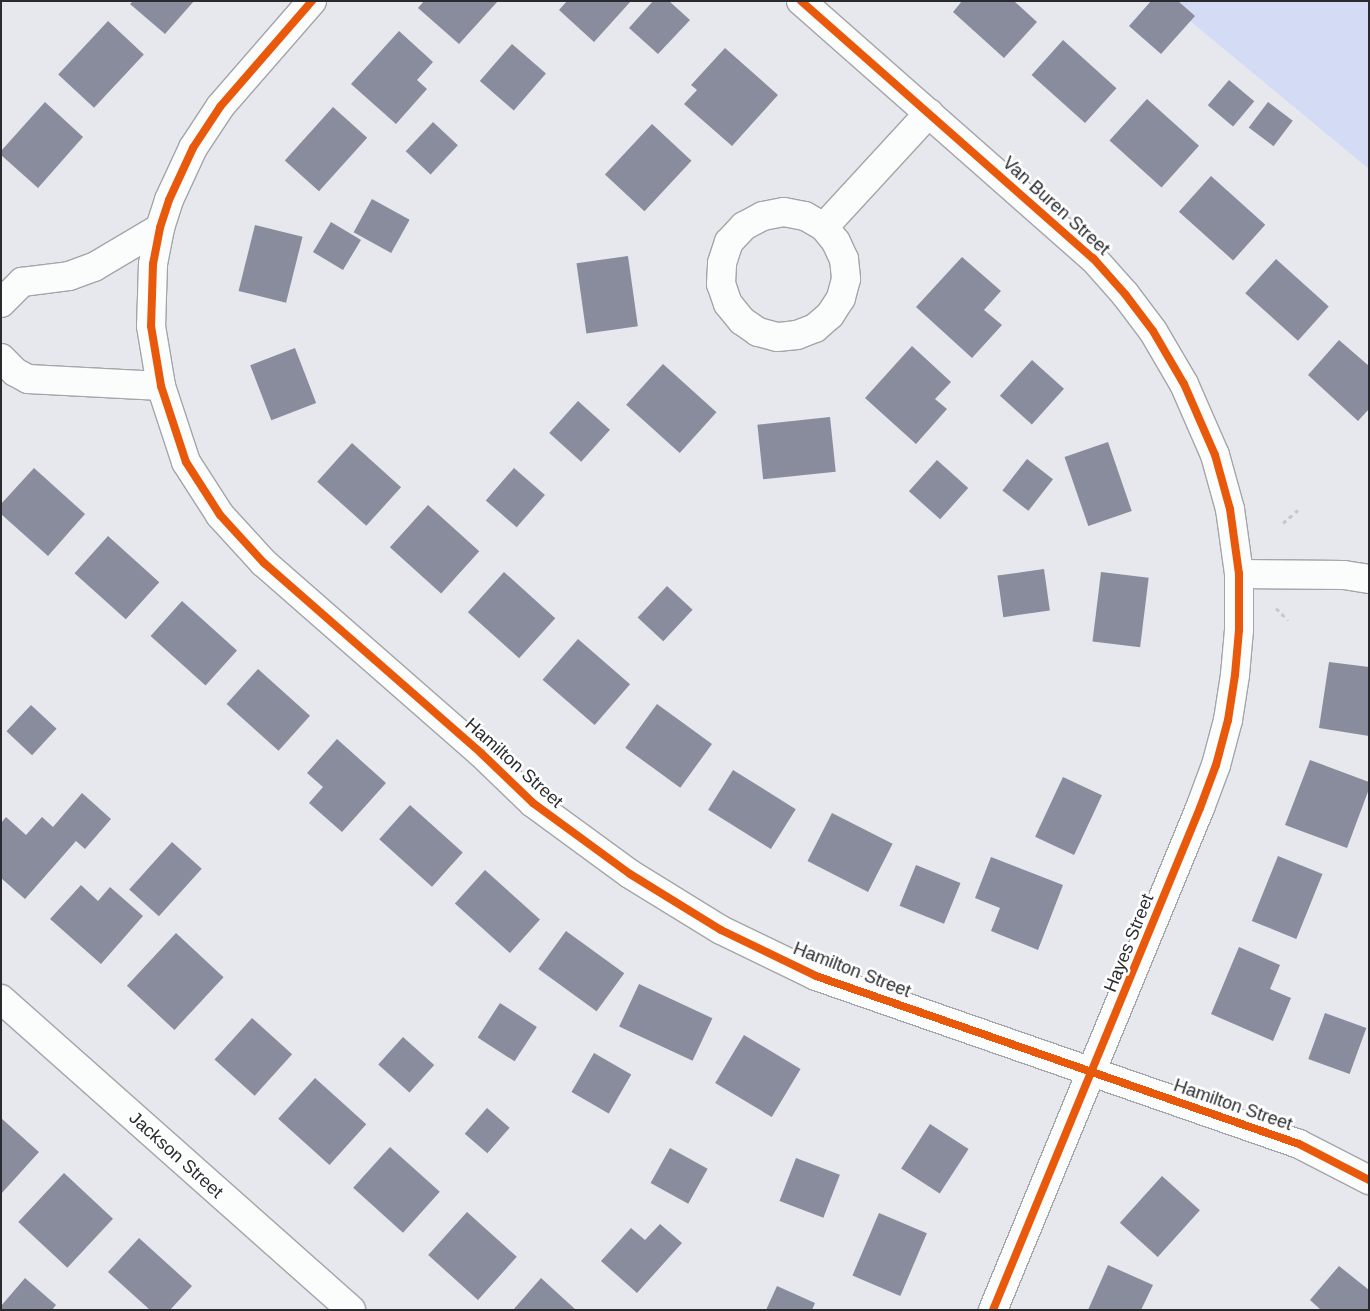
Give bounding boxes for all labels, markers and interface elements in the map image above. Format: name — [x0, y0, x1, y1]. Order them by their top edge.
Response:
street label: Van Buren Street — [998, 152, 1114, 260]
street label: Hamilton Street — [461, 713, 567, 813]
street label: Hayes Street — [1099, 891, 1159, 995]
street label: Hamilton Street — [790, 938, 914, 1002]
street label: Hamilton Street — [1171, 1075, 1295, 1135]
street label: Jackson Street — [125, 1107, 227, 1203]

